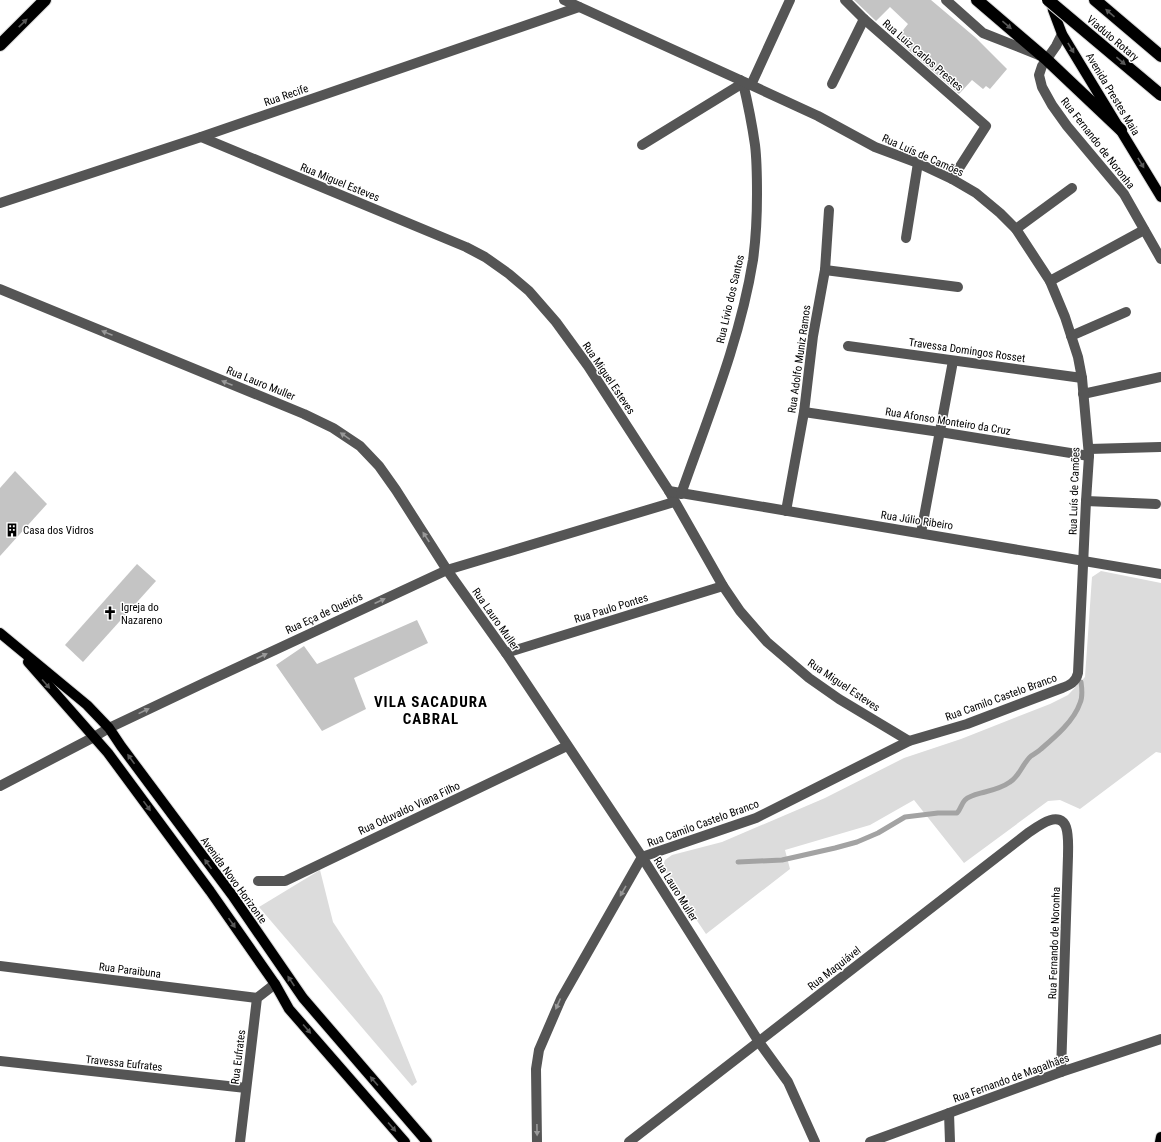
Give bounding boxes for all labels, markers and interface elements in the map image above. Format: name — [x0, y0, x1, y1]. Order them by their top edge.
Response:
one-way arrow — [1104, 8, 1115, 17]
street label: Viaduto Rotary — [1084, 13, 1142, 64]
street label: Rua Luiz Carlos Prestes — [880, 17, 966, 94]
one-way arrow — [18, 18, 28, 28]
one-way arrow — [1001, 21, 1012, 30]
one-way arrow — [1067, 43, 1075, 54]
street label: Avenida Prestes Maia — [1083, 51, 1142, 138]
one-way arrow — [1115, 57, 1126, 66]
street label: Rua Recife — [262, 82, 310, 109]
street label: Rua Fernando de Noronha — [1058, 95, 1137, 192]
street label: Rua Luís de Camões — [880, 132, 966, 179]
one-way arrow — [1137, 157, 1144, 169]
street label: Rua Miguel Esteves — [298, 161, 381, 204]
street label: Rua Lívio dos Santos — [714, 254, 747, 345]
street label: Rua Adolfo Muniz Ramos — [785, 304, 814, 414]
one-way arrow — [102, 330, 113, 336]
street label: Travessa Domingos Rosset — [908, 336, 1026, 365]
street label: Rua Miguel Esteves — [580, 340, 638, 417]
street label: Rua Lauro Muller — [224, 364, 298, 403]
one-way arrow — [221, 379, 233, 385]
street label: Rua Afonso Monteiro da Cruz — [884, 405, 1012, 438]
one-way arrow — [340, 432, 351, 440]
street label: Rua Luís de Camões — [1066, 447, 1083, 535]
street label: Rua Júlio Ribeiro — [880, 508, 954, 533]
building icon: Casa dos Vidros — [4, 522, 20, 538]
place label: Casa dos Vidros — [23, 524, 94, 537]
one-way arrow — [422, 532, 430, 542]
street label: Rua Lauro Muller — [469, 586, 522, 654]
street label: Rua Eça de Queirós — [284, 590, 365, 637]
street label: Rua Paulo Pontes — [573, 591, 650, 626]
one-way arrow — [374, 598, 386, 604]
place label: Igreja do Nazareno — [121, 601, 163, 627]
church icon: Igreja do Nazareno — [102, 605, 118, 621]
one-way arrow — [256, 652, 268, 659]
street label: Rua Miguel Esteves — [805, 656, 882, 714]
street label: Rua Camilo Castelo Branco — [944, 671, 1059, 724]
one-way arrow — [42, 679, 51, 689]
district label: VILA SACADURA CABRAL — [374, 693, 488, 728]
one-way arrow — [139, 708, 150, 714]
one-way arrow — [127, 754, 135, 764]
street label: Rua Oduvaldo Viana Filho — [356, 779, 462, 838]
street label: Rua Camilo Castelo Branco — [646, 797, 761, 850]
one-way arrow — [143, 800, 151, 811]
street label: Avenida Novo Horizonte — [198, 834, 269, 926]
street label: Rua Lauro Muller — [651, 855, 701, 924]
one-way arrow — [204, 858, 212, 869]
one-way arrow — [619, 885, 626, 897]
street label: Rua Fernando de Noronha — [1046, 887, 1063, 999]
one-way arrow — [228, 918, 236, 928]
street label: Rua Maquiável — [805, 944, 863, 993]
street label: Rua Paraibuna — [98, 960, 162, 981]
one-way arrow — [287, 976, 295, 986]
one-way arrow — [555, 999, 561, 1010]
one-way arrow — [302, 1024, 311, 1034]
street label: Rua Eufrates — [229, 1029, 248, 1085]
street label: Rua Fernando de Magalhães — [951, 1051, 1071, 1106]
street label: Travessa Eufrates — [85, 1053, 163, 1074]
one-way arrow — [369, 1076, 379, 1086]
one-way arrow — [387, 1122, 397, 1132]
one-way arrow — [534, 1124, 540, 1137]

